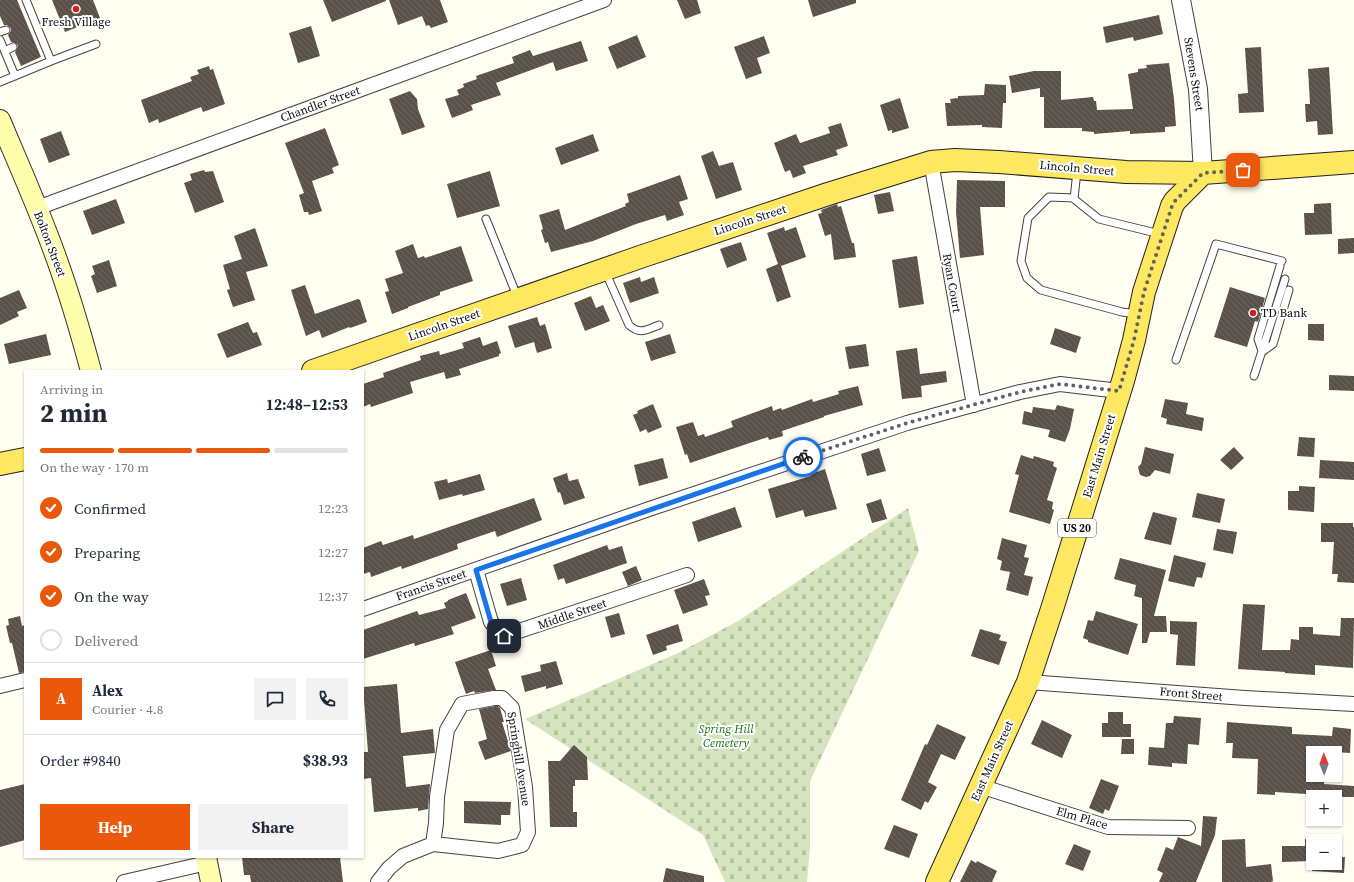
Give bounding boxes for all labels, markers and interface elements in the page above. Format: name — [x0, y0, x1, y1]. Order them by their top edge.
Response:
marker: Fresh Village — [71, 4, 81, 14]
place label: Fresh Village — [41, 14, 111, 30]
street label: Stevens Street — [1180, 36, 1208, 112]
street label: Chandler Street — [278, 82, 362, 126]
pin — [1226, 153, 1260, 187]
street label: Lincoln Street — [1039, 157, 1115, 179]
icon: bag — [1232, 159, 1254, 181]
street label: Lincoln Street — [712, 201, 788, 239]
street label: Bolton Street — [30, 209, 70, 279]
street label: Ryan Court — [939, 252, 965, 314]
street label: Lincoln Street — [406, 305, 482, 345]
place label: TD Bank — [1261, 305, 1307, 321]
marker: TD Bank — [1248, 308, 1258, 318]
text: Arriving in — [40, 381, 103, 398]
text: 12:48–12:53 — [266, 394, 348, 415]
text: 2 min — [40, 395, 107, 431]
street label: East Main Street — [1079, 412, 1119, 500]
courier — [783, 437, 823, 477]
icon: bike — [792, 446, 814, 468]
text: On the way · 170 m — [40, 459, 149, 476]
icon: check — [40, 497, 62, 519]
text: Confirmed — [74, 498, 146, 519]
text: 12:23 — [318, 500, 348, 517]
road number: US 20 — [1058, 519, 1096, 537]
icon: check — [40, 541, 62, 563]
text: Preparing — [74, 542, 140, 563]
text: 12:27 — [318, 544, 348, 561]
street label: Francis Street — [394, 565, 468, 605]
icon: check — [40, 585, 62, 607]
text: On the way — [74, 586, 149, 607]
text: 12:37 — [318, 588, 348, 605]
street label: Middle Street — [536, 595, 609, 633]
pin — [487, 619, 521, 653]
icon: home — [493, 625, 515, 647]
text: Delivered — [74, 630, 138, 651]
button: chat — [254, 678, 296, 720]
button: phone — [306, 678, 348, 720]
text: Alex — [92, 680, 123, 701]
street label: Front Street — [1159, 683, 1223, 705]
text: A — [56, 688, 66, 709]
text: Courier · 4.8 — [92, 701, 163, 718]
street label: Springhill Avenue — [504, 711, 534, 807]
street label: East Main Street — [967, 718, 1017, 804]
park label: Spring Hill Cemetery — [698, 721, 754, 751]
north arrow — [1306, 746, 1342, 782]
map controls — [1306, 746, 1342, 870]
text: Order #9840 — [40, 750, 121, 771]
text: $38.93 — [303, 750, 348, 771]
button: + — [1306, 790, 1342, 826]
street label: Elm Place — [1054, 803, 1110, 833]
button: Help — [40, 804, 190, 850]
button: Share — [198, 804, 348, 850]
button: − — [1306, 834, 1342, 870]

